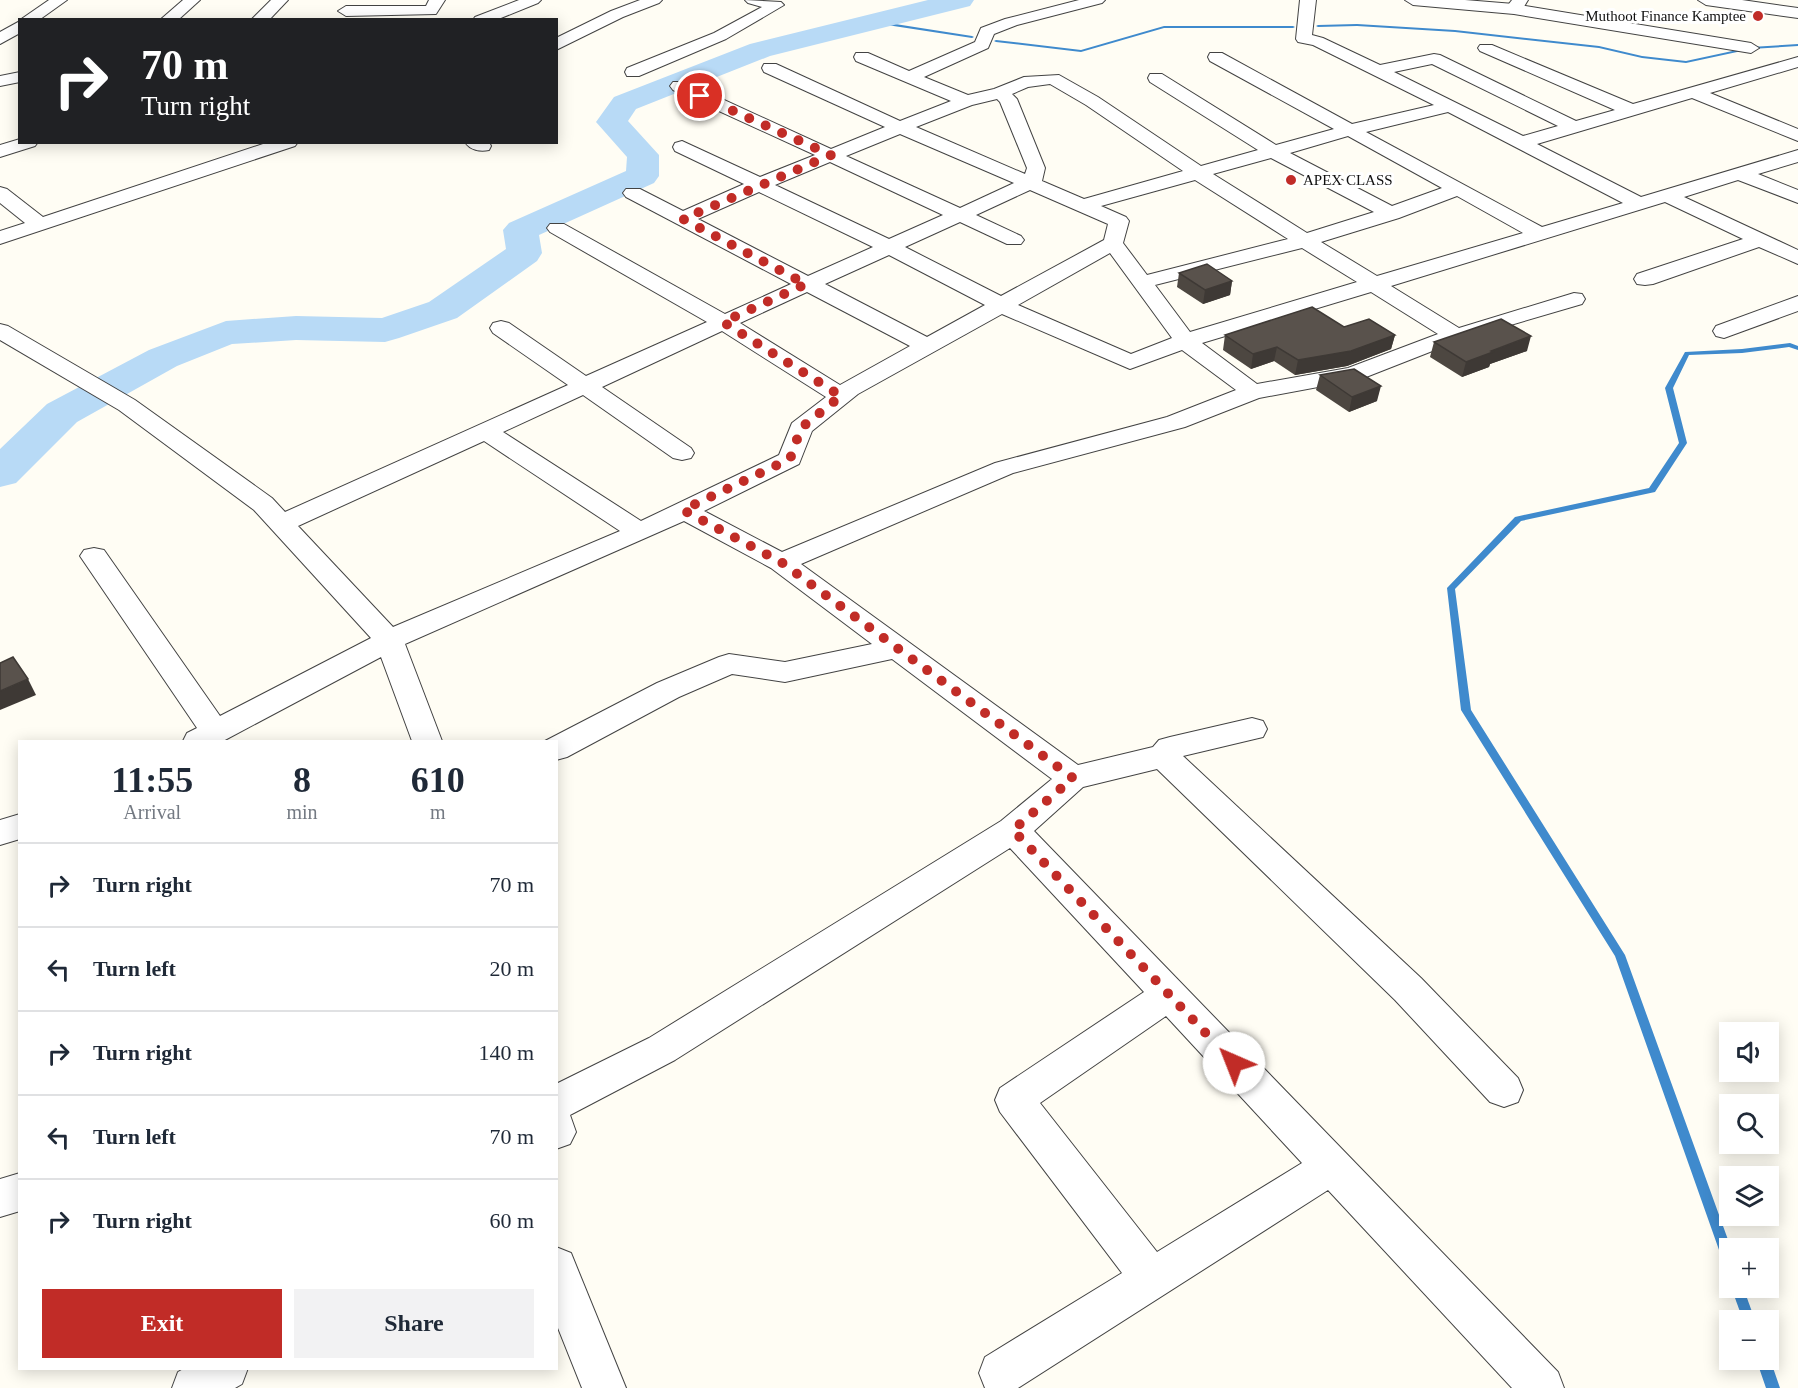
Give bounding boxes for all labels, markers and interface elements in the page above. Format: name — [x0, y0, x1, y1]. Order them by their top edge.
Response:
place label: Muthoot Finance Kamptee — [1585, 8, 1746, 24]
marker: Muthoot Finance Kamptee — [1751, 9, 1765, 23]
icon: right — [42, 42, 120, 120]
text: 70 m — [141, 42, 229, 88]
pin — [674, 70, 725, 121]
icon: arrive — [683, 79, 716, 112]
text: Turn right — [141, 91, 250, 121]
place label: APEX CLASS — [1303, 172, 1393, 188]
marker: APEX CLASS — [1284, 173, 1298, 187]
text: 11:55 — [111, 760, 193, 800]
text: 8 — [293, 760, 311, 800]
text: 610 — [411, 760, 465, 800]
text: Arrival — [123, 801, 181, 823]
text: min — [286, 801, 318, 823]
text: m — [430, 801, 446, 823]
icon: right — [42, 869, 75, 902]
text: Turn right — [93, 872, 192, 897]
text: 70 m — [489, 872, 534, 897]
icon: left — [42, 953, 75, 986]
text: Turn left — [93, 956, 176, 981]
text: 20 m — [489, 956, 534, 981]
map controls — [1719, 1022, 1779, 1370]
button: sound — [1719, 1022, 1779, 1082]
position arrow — [1202, 1031, 1266, 1095]
icon: right — [42, 1037, 75, 1070]
text: Turn right — [93, 1040, 192, 1065]
text: 140 m — [478, 1040, 534, 1065]
button: search — [1719, 1094, 1779, 1154]
icon: left — [42, 1121, 75, 1154]
text: Turn left — [93, 1124, 176, 1149]
text: 70 m — [489, 1124, 534, 1149]
button: layers — [1719, 1166, 1779, 1226]
icon: right — [42, 1205, 75, 1238]
text: Turn right — [93, 1208, 192, 1233]
text: 60 m — [489, 1208, 534, 1233]
button: + — [1719, 1238, 1779, 1298]
button: Exit — [42, 1289, 282, 1358]
button: Share — [294, 1289, 534, 1358]
button: − — [1719, 1310, 1779, 1370]

